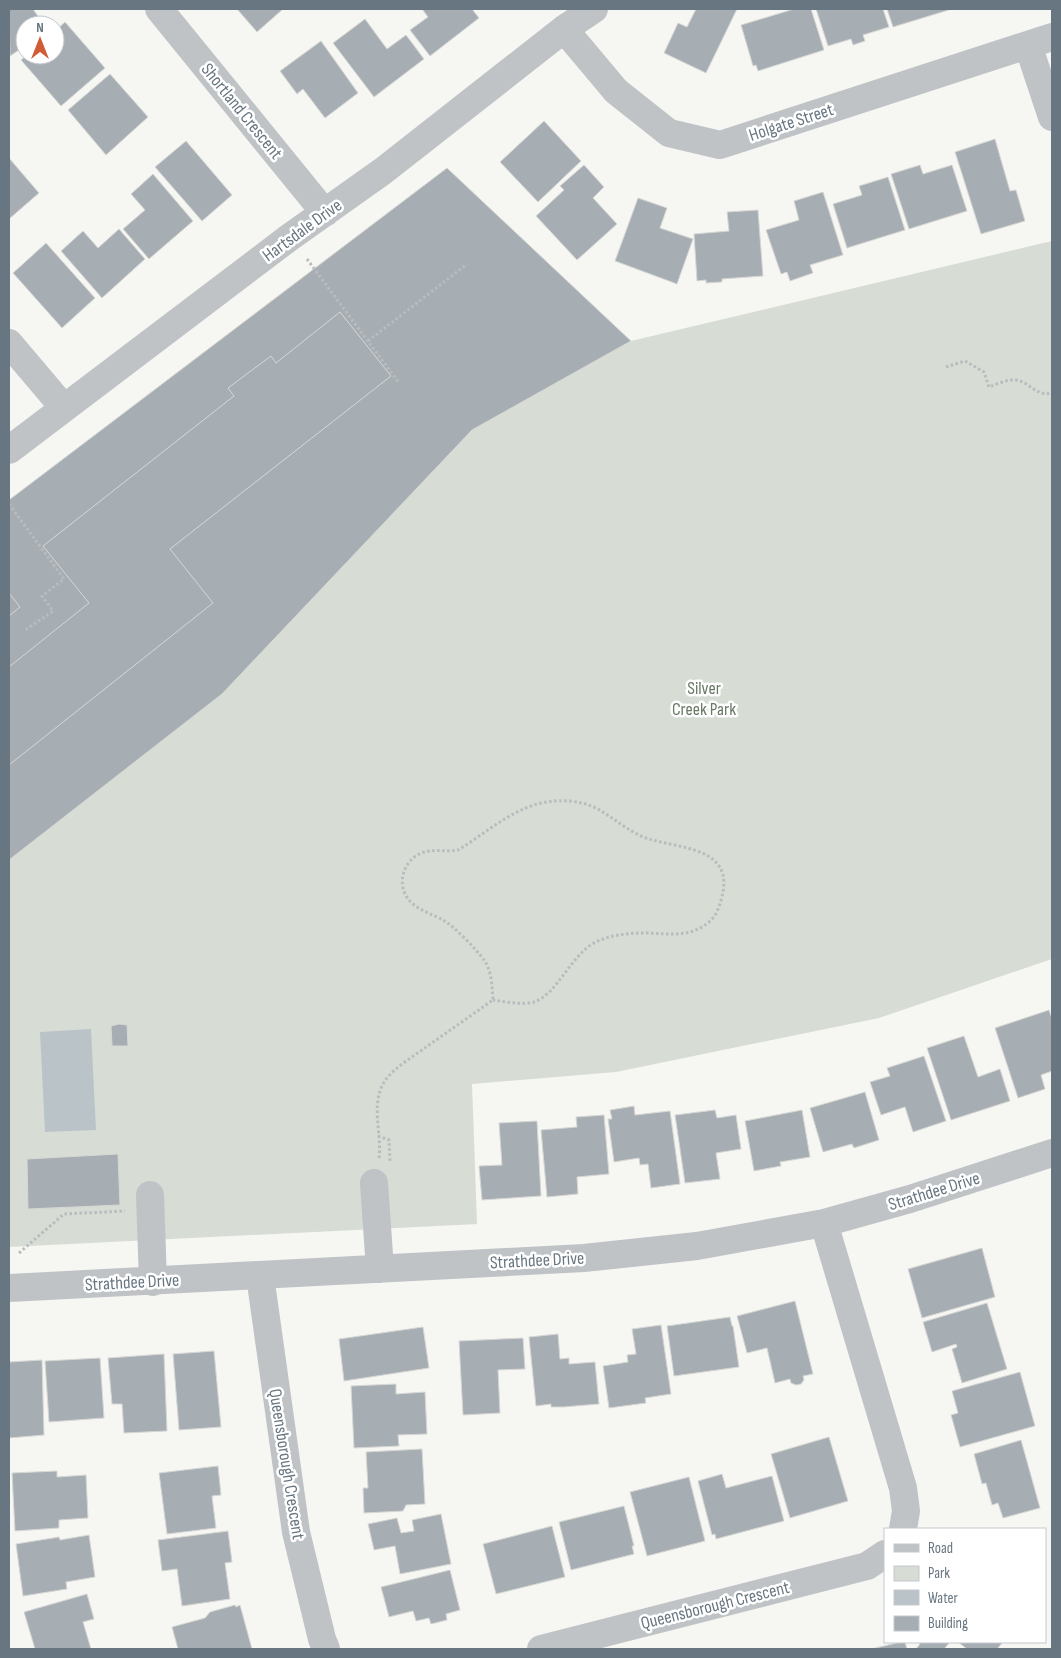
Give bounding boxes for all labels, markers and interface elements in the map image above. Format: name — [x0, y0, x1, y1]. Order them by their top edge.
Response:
north arrow — [15, 15, 65, 65]
text: N — [36, 19, 44, 36]
street label: Shortland Crescent — [197, 59, 287, 164]
street label: Holgate Street — [746, 99, 836, 146]
street label: Hartsdale Drive — [259, 195, 346, 266]
park label: Silver Creek Park — [672, 678, 736, 720]
street label: Strathdee Drive — [886, 1168, 982, 1215]
street label: Strathdee Drive — [489, 1248, 585, 1273]
street label: Strathdee Drive — [84, 1270, 180, 1295]
street label: Queensborough Crescent — [264, 1387, 309, 1542]
legend — [884, 1528, 1046, 1643]
text: Road — [928, 1539, 953, 1558]
text: Park — [928, 1564, 950, 1583]
street label: Queensborough Crescent — [639, 1577, 792, 1634]
text: Water — [928, 1589, 959, 1608]
text: Building — [928, 1614, 968, 1633]

